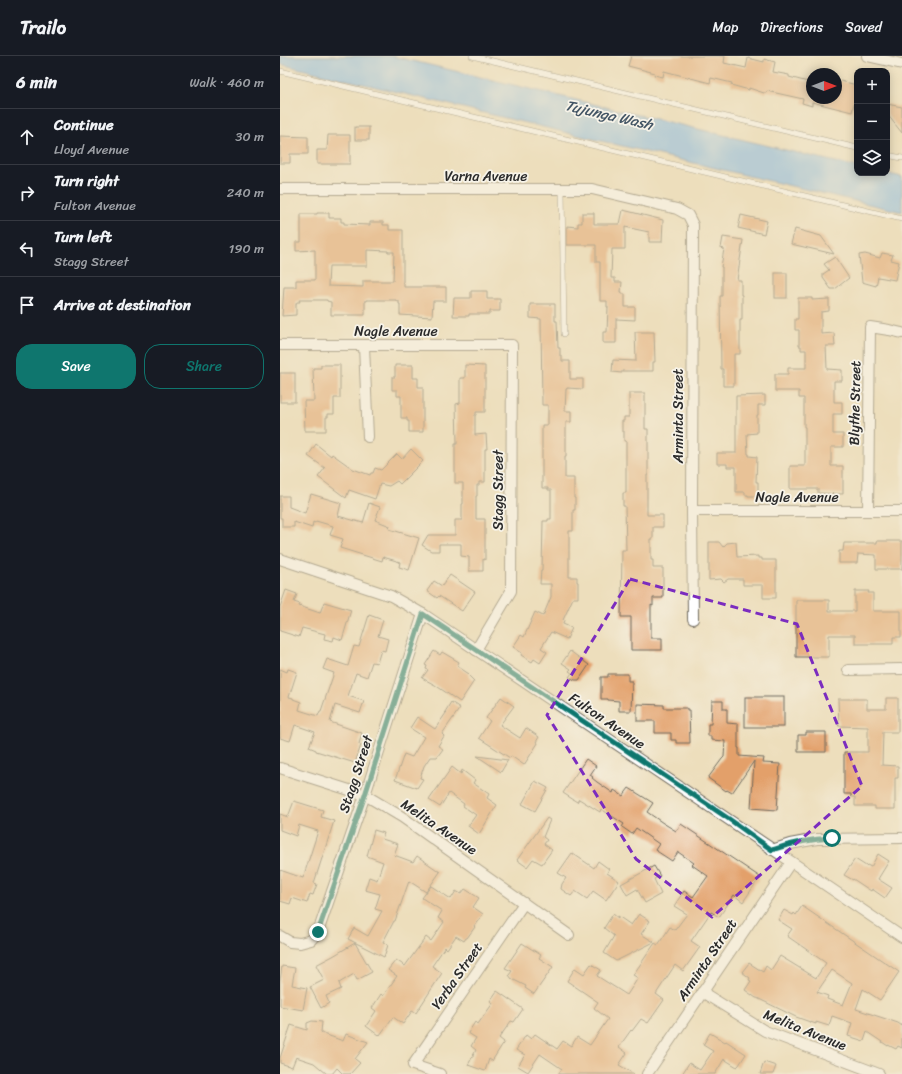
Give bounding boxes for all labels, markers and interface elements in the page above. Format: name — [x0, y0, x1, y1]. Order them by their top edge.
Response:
text: Trailo — [20, 11, 66, 44]
text: Map — [712, 15, 738, 40]
text: Directions — [760, 15, 823, 40]
text: Saved — [845, 15, 882, 40]
text: 6 min — [16, 67, 57, 97]
north arrow — [806, 68, 842, 104]
map controls — [854, 68, 890, 176]
button: + — [854, 68, 890, 104]
text: Walk · 460 m — [190, 71, 264, 94]
water label: Tujunga Wash — [563, 92, 657, 138]
button: − — [854, 104, 890, 140]
text: Continue — [54, 112, 114, 138]
text: 30 m — [235, 125, 264, 148]
icon: ahead — [16, 126, 38, 148]
text: Lloyd Avenue — [54, 138, 129, 161]
button: layers — [854, 140, 890, 176]
street label: Varna Avenue — [444, 164, 528, 189]
text: Turn right — [54, 168, 119, 194]
text: 240 m — [227, 181, 264, 204]
icon: right — [16, 182, 38, 204]
text: Fulton Avenue — [54, 194, 136, 217]
text: Turn left — [54, 224, 112, 250]
text: 190 m — [229, 237, 264, 260]
icon: left — [16, 238, 38, 260]
text: Stagg Street — [54, 250, 129, 273]
text: Arrive at destination — [54, 292, 191, 318]
icon: arrive — [16, 294, 38, 316]
street label: Nagle Avenue — [354, 319, 438, 344]
button: Save — [16, 344, 136, 389]
button: Share — [144, 344, 264, 389]
street label: Blythe Street — [842, 360, 868, 446]
street label: Arminta Street — [666, 369, 691, 464]
street label: Stagg Street — [486, 448, 511, 530]
street label: Nagle Avenue — [755, 485, 839, 510]
street label: Fulton Avenue — [563, 686, 651, 756]
street label: Stagg Street — [332, 731, 381, 816]
street label: Melita Avenue — [396, 792, 483, 862]
route start — [823, 829, 841, 847]
street label: Arminta Street — [670, 914, 744, 1007]
route end — [309, 923, 327, 941]
street label: Yerba Street — [425, 937, 489, 1015]
street label: Melita Avenue — [760, 1002, 851, 1058]

